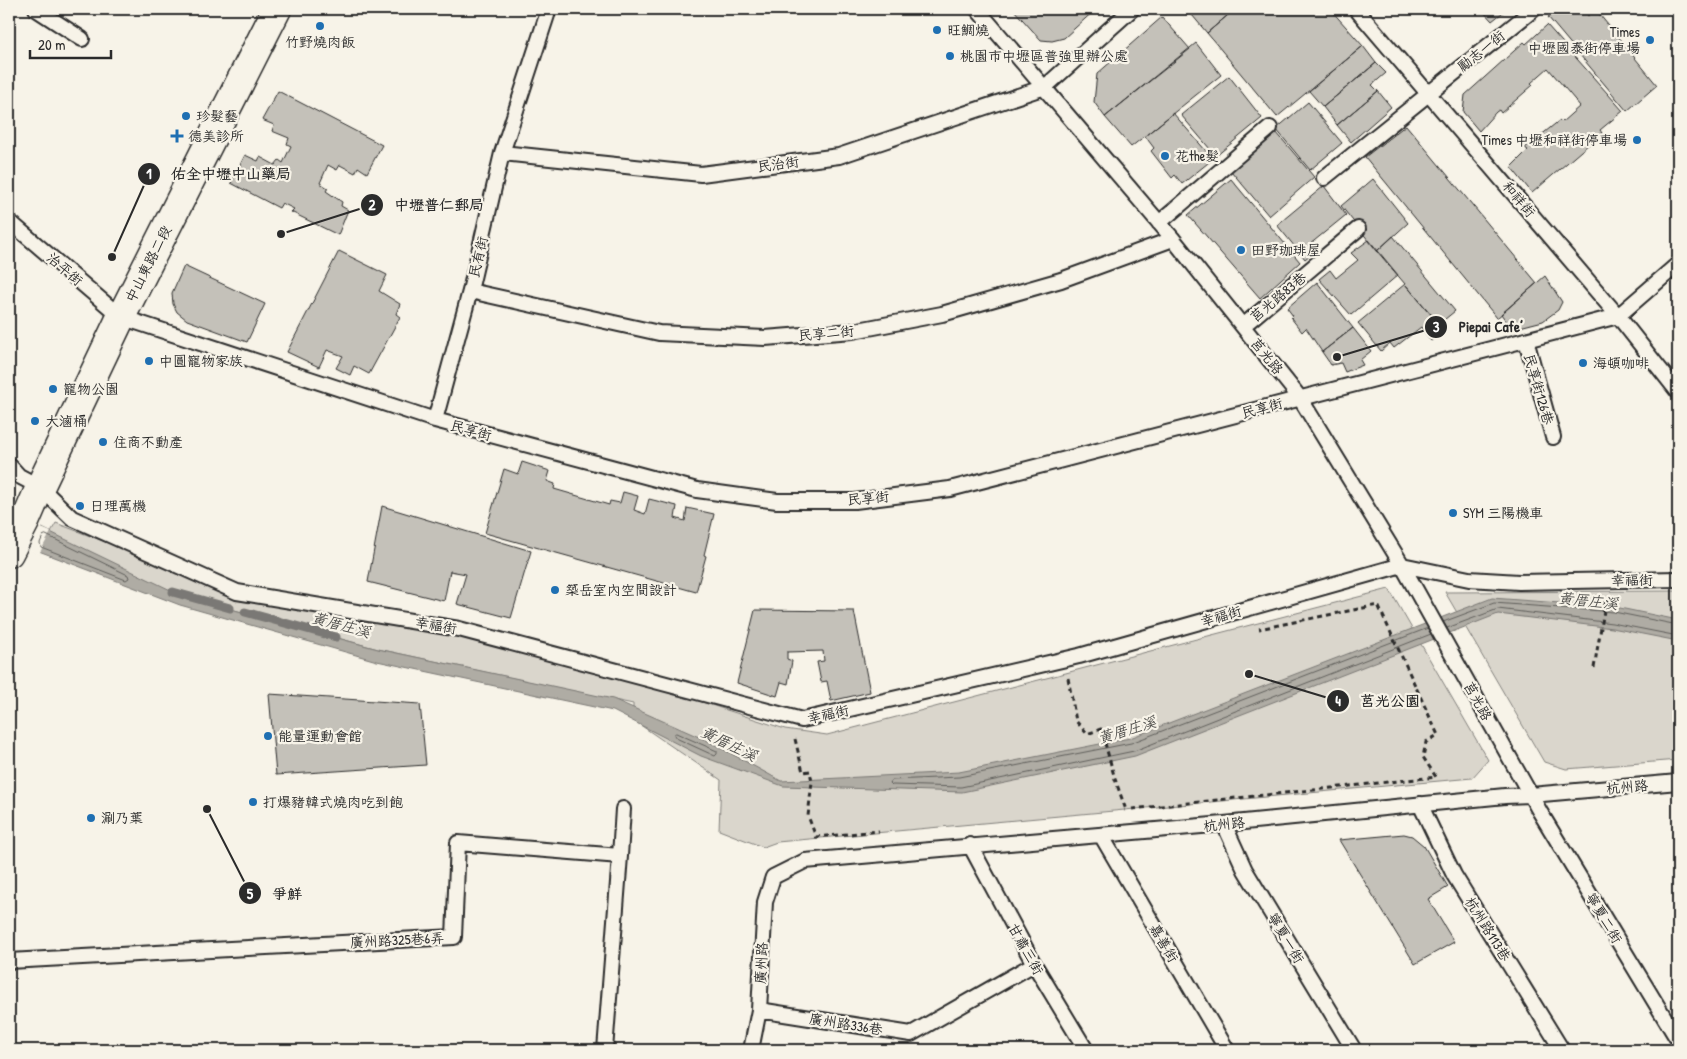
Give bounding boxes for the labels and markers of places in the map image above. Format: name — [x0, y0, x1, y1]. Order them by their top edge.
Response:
marker: 竹野燒肉飯 — [314, 20, 326, 32]
place label: 旺鯛燒 — [947, 20, 989, 39]
place label: Times 中壢國泰街停車場 — [1528, 22, 1640, 57]
marker: 旺鯛燒 — [931, 24, 943, 36]
place label: 竹野燒肉飯 — [285, 32, 355, 51]
marker: Times 中壢國泰街停車場 — [1644, 34, 1656, 46]
place label: 桃園市中壢區普強里辦公處 — [960, 46, 1128, 65]
marker: 桃園市中壢區普強里辦公處 — [944, 50, 956, 62]
place label: 珍髮藝 — [196, 106, 238, 125]
marker: 珍髮藝 — [180, 110, 192, 122]
place label: 德美診所 — [188, 126, 244, 145]
marker: 德美診所 — [170, 129, 184, 143]
place label: Times 中壢和祥街停車場 — [1482, 130, 1627, 149]
marker: Times 中壢和祥街停車場 — [1631, 134, 1643, 146]
place label: 花the髮 — [1175, 146, 1219, 165]
marker: 花the髮 — [1159, 150, 1171, 162]
callout: 佑全中壢中山藥局 — [136, 159, 301, 189]
callout: 中壢普仁郵局 — [359, 190, 494, 220]
place label: 田野珈琲屋 — [1251, 240, 1321, 259]
marker: 田野珈琲屋 — [1235, 244, 1247, 256]
callout: Piepai Cafe’ — [1423, 312, 1533, 342]
place label: 中圓寵物家族 — [159, 351, 243, 370]
place label: 海頓咖啡 — [1593, 353, 1649, 372]
marker: 中圓寵物家族 — [143, 355, 155, 367]
marker: 海頓咖啡 — [1577, 357, 1589, 369]
place label: 寵物公園 — [63, 379, 119, 398]
marker: 寵物公園 — [47, 383, 59, 395]
place label: 大滷桶 — [45, 411, 87, 430]
marker: 大滷桶 — [29, 415, 41, 427]
place label: 住商不動產 — [113, 432, 183, 451]
marker: 住商不動產 — [97, 436, 109, 448]
place label: 日理萬機 — [90, 496, 146, 515]
marker: 日理萬機 — [74, 500, 86, 512]
place label: SYM 三陽機車 — [1463, 503, 1543, 522]
marker: SYM 三陽機車 — [1447, 507, 1459, 519]
place label: 築岳室內空間設計 — [565, 580, 677, 599]
marker: 築岳室內空間設計 — [549, 584, 561, 596]
callout: 莒光公園 — [1325, 686, 1430, 716]
place label: 能量運動會館 — [278, 726, 362, 745]
marker: 能量運動會館 — [262, 730, 274, 742]
place label: 打爆豬韓式燒肉吃到飽 — [263, 792, 403, 811]
marker: 打爆豬韓式燒肉吃到飽 — [247, 796, 259, 808]
place label: 涮乃葉 — [101, 808, 143, 827]
marker: 涮乃葉 — [85, 812, 97, 824]
callout: 爭鮮 — [237, 878, 312, 908]

